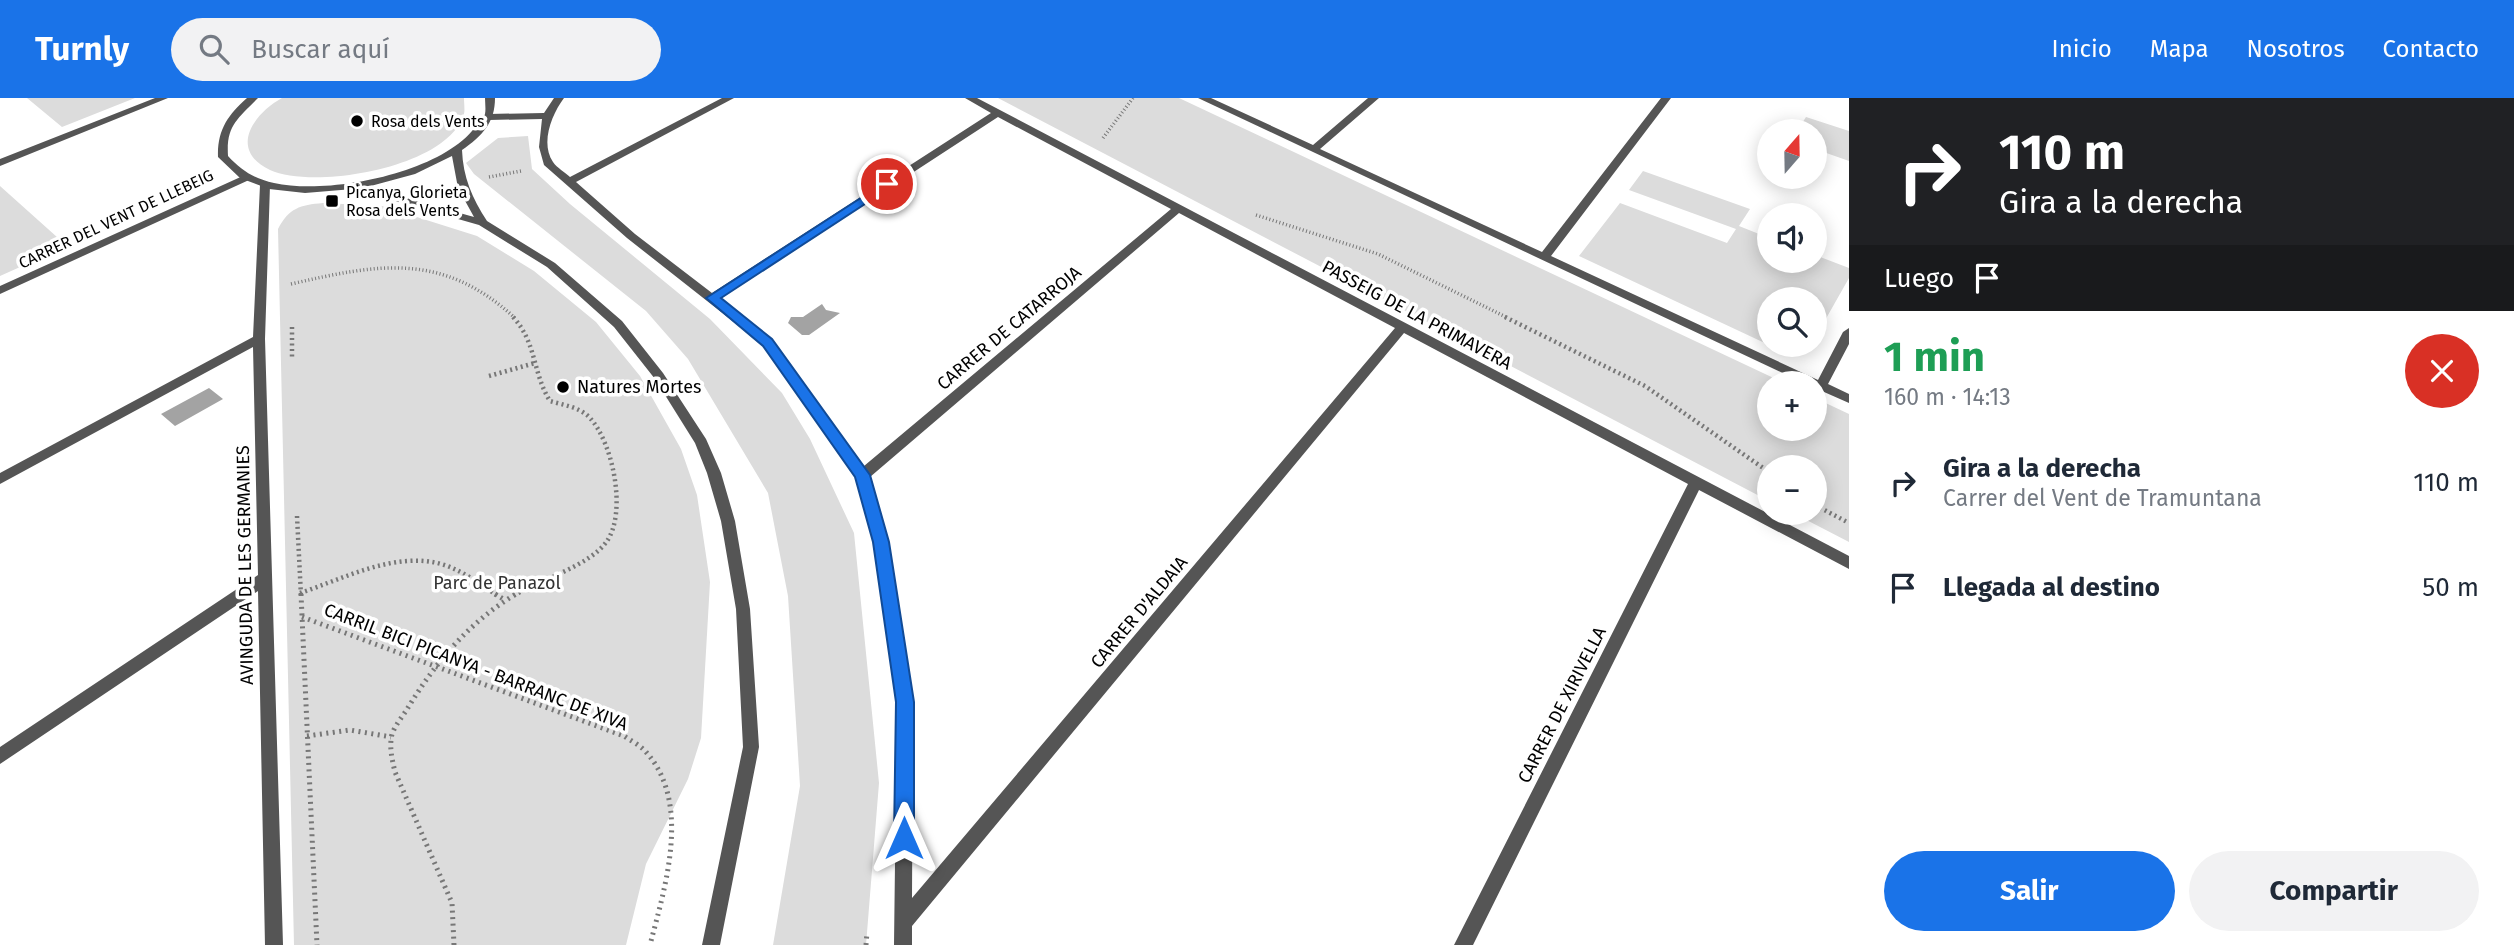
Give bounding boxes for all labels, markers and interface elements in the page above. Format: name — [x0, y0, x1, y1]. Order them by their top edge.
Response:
search box — [171, 18, 661, 81]
text: Turnly — [35, 29, 129, 69]
icon: search — [195, 30, 233, 68]
text: Buscar aquí — [251, 34, 390, 65]
text: Inicio — [2052, 35, 2112, 63]
text: Mapa — [2150, 35, 2209, 63]
text: Nosotros — [2247, 35, 2345, 63]
text: Contacto — [2383, 35, 2479, 63]
place label: Rosa dels Vents — [371, 112, 485, 131]
marker: Rosa dels Vents — [349, 113, 365, 129]
north arrow — [1757, 119, 1827, 189]
map controls — [1757, 119, 1827, 525]
text: 110 m — [1999, 123, 2125, 182]
icon: right — [1884, 126, 1975, 217]
pin — [857, 154, 917, 214]
street label: CARRER DEL VENT DE LLEBEIG — [16, 165, 216, 273]
icon: arrive — [868, 165, 906, 203]
place label: Picanya, Glorieta Rosa dels Vents — [346, 183, 468, 220]
text: Gira a la derecha — [1999, 183, 2243, 221]
marker: Picanya, Glorieta Rosa dels Vents — [324, 193, 340, 209]
button: sound — [1757, 203, 1827, 273]
street label: PASSEIG DE LA PRIMAVERA — [1318, 256, 1516, 375]
icon: arrive — [1968, 259, 2006, 297]
street label: CARRER DE CATARROJA — [932, 261, 1086, 395]
text: Luego — [1884, 263, 1954, 294]
button: search — [1757, 287, 1827, 357]
text: 1 min — [1884, 332, 1985, 382]
button: close — [2405, 334, 2479, 408]
button: + — [1757, 371, 1827, 441]
place label: Natures Mortes — [577, 376, 701, 398]
marker: Natures Mortes — [555, 379, 571, 395]
text: 160 m · 14:13 — [1884, 383, 2011, 411]
street label: AVINGUDA DE LES GERMANIES — [232, 445, 258, 685]
text: Gira a la derecha — [1943, 453, 2141, 484]
button: − — [1757, 455, 1827, 525]
icon: right — [1884, 464, 1922, 502]
text: 110 m — [2413, 467, 2479, 498]
text: Carrer del Vent de Tramuntana — [1943, 484, 2262, 512]
street label: CARRER D'ALDAIA — [1086, 551, 1193, 672]
icon: arrive — [1884, 569, 1922, 607]
park label: Parc de Panazol — [433, 572, 561, 594]
text: Llegada al destino — [1943, 572, 2160, 603]
text: 50 m — [2422, 572, 2479, 603]
street label: CARRIL BICI PICANYA - BARRANC DE XIVA — [321, 599, 632, 736]
street label: CARRER DE XIRIVELLA — [1513, 623, 1611, 787]
position arrow — [867, 801, 941, 875]
button: Salir — [1884, 851, 2175, 931]
button: Compartir — [2189, 851, 2479, 931]

